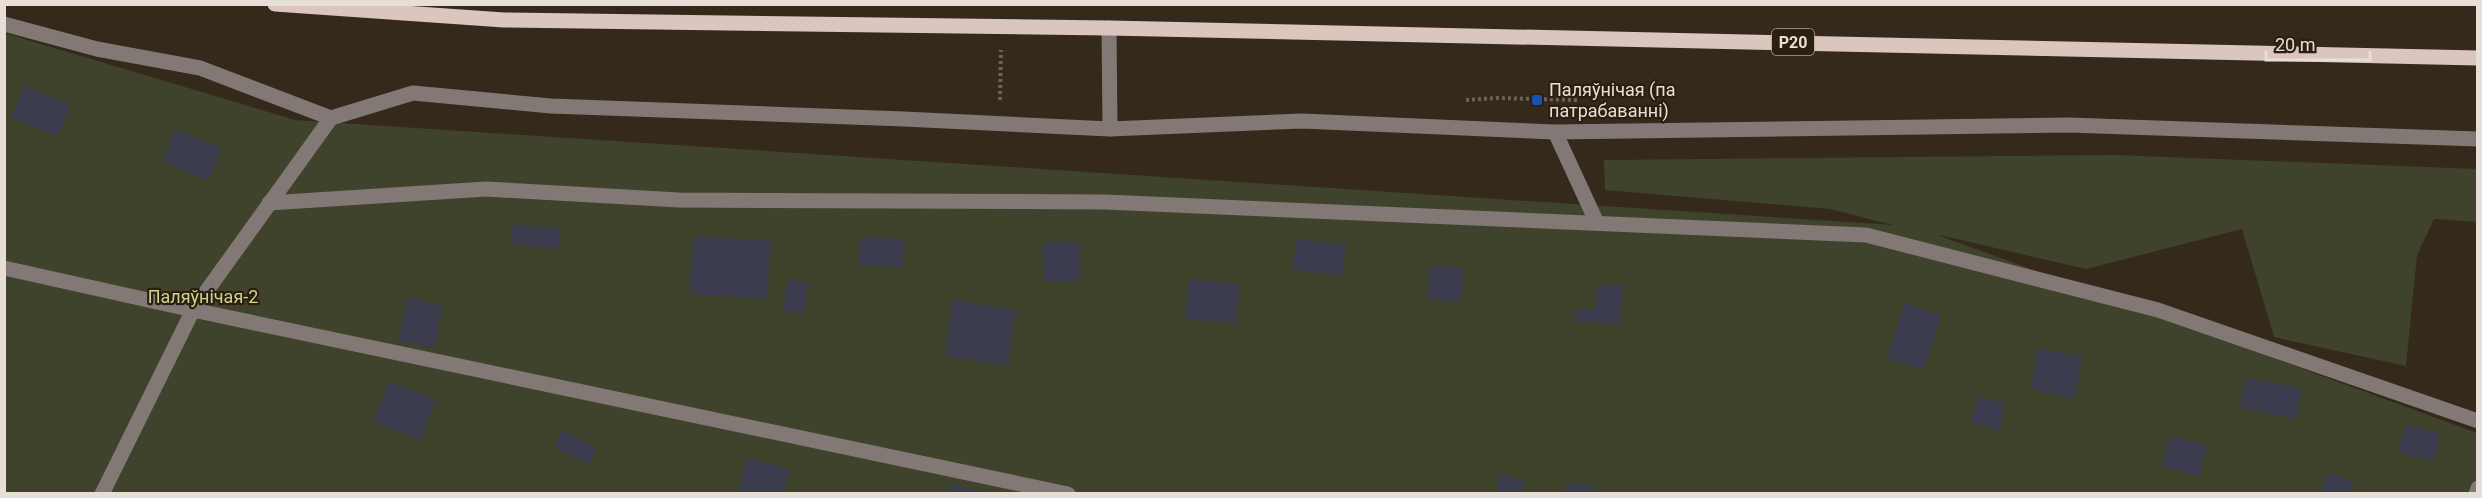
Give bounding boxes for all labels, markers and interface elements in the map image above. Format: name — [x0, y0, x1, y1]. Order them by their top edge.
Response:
scale bar — [2266, 24, 2370, 62]
road number: Р20 — [1772, 29, 1814, 55]
text: 20 m — [2275, 34, 2315, 55]
place label: Паляўнічая (па патрабаванні) — [1549, 79, 1675, 122]
marker: Паляўнічая (па патрабаванні) — [1530, 93, 1544, 107]
park label: Паляўнічая-2 — [148, 286, 258, 307]

